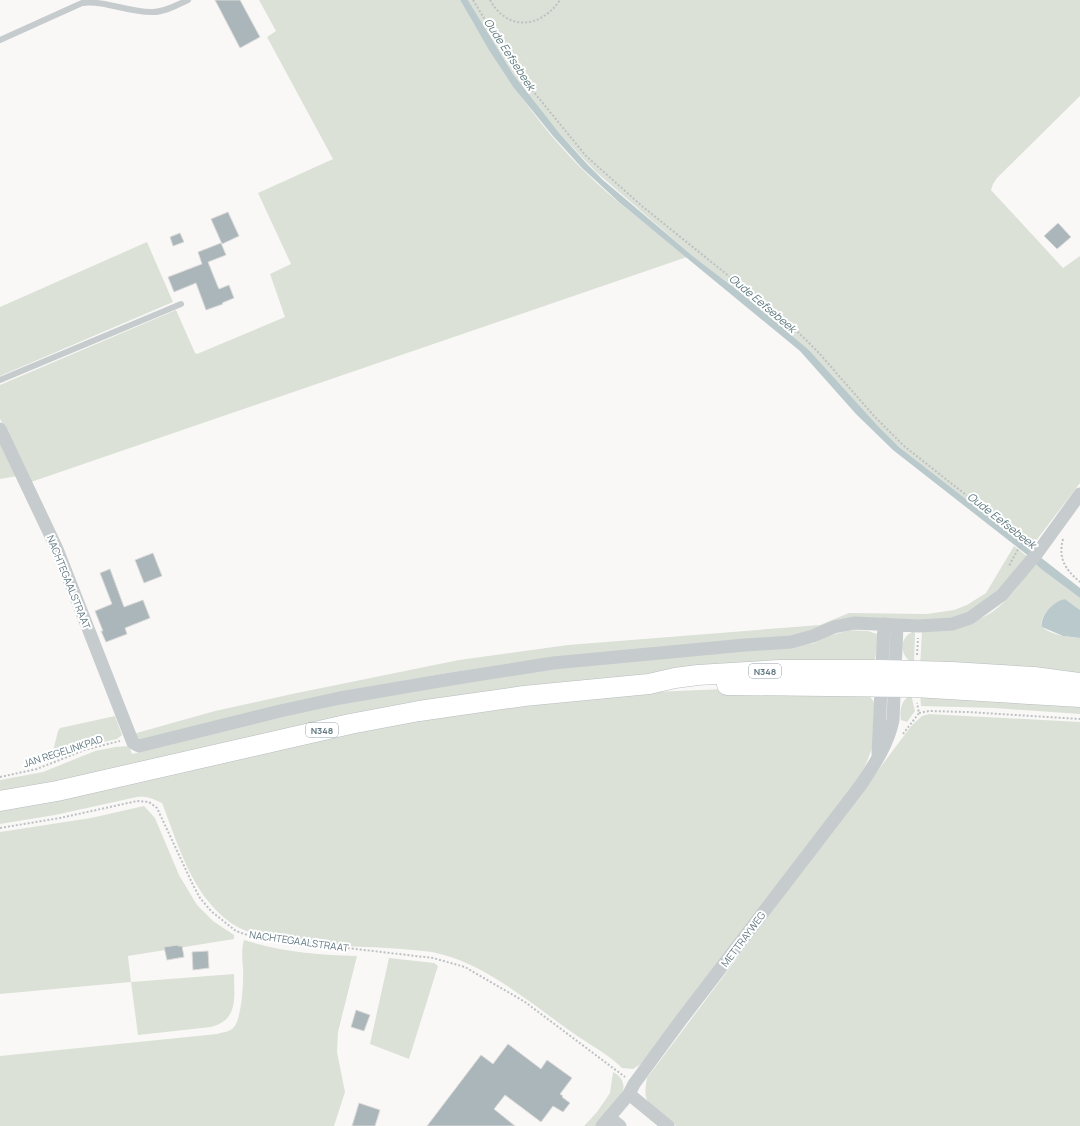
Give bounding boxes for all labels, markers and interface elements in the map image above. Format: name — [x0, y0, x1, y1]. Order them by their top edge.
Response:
water label: Oude Eefsebeek — [481, 15, 540, 94]
water label: Oude Eefsebeek — [726, 270, 801, 336]
water label: Oude Eefsebeek — [965, 488, 1041, 552]
street label: NACHTEGAALSTRAAT — [44, 533, 94, 631]
road number: N348 — [749, 664, 781, 678]
road number: N348 — [306, 723, 338, 737]
street label: JAN REGELINKPAD — [21, 731, 105, 770]
street label: METTRAYWEG — [718, 908, 768, 970]
street label: NACHTEGAALSTRAAT — [248, 927, 350, 955]

